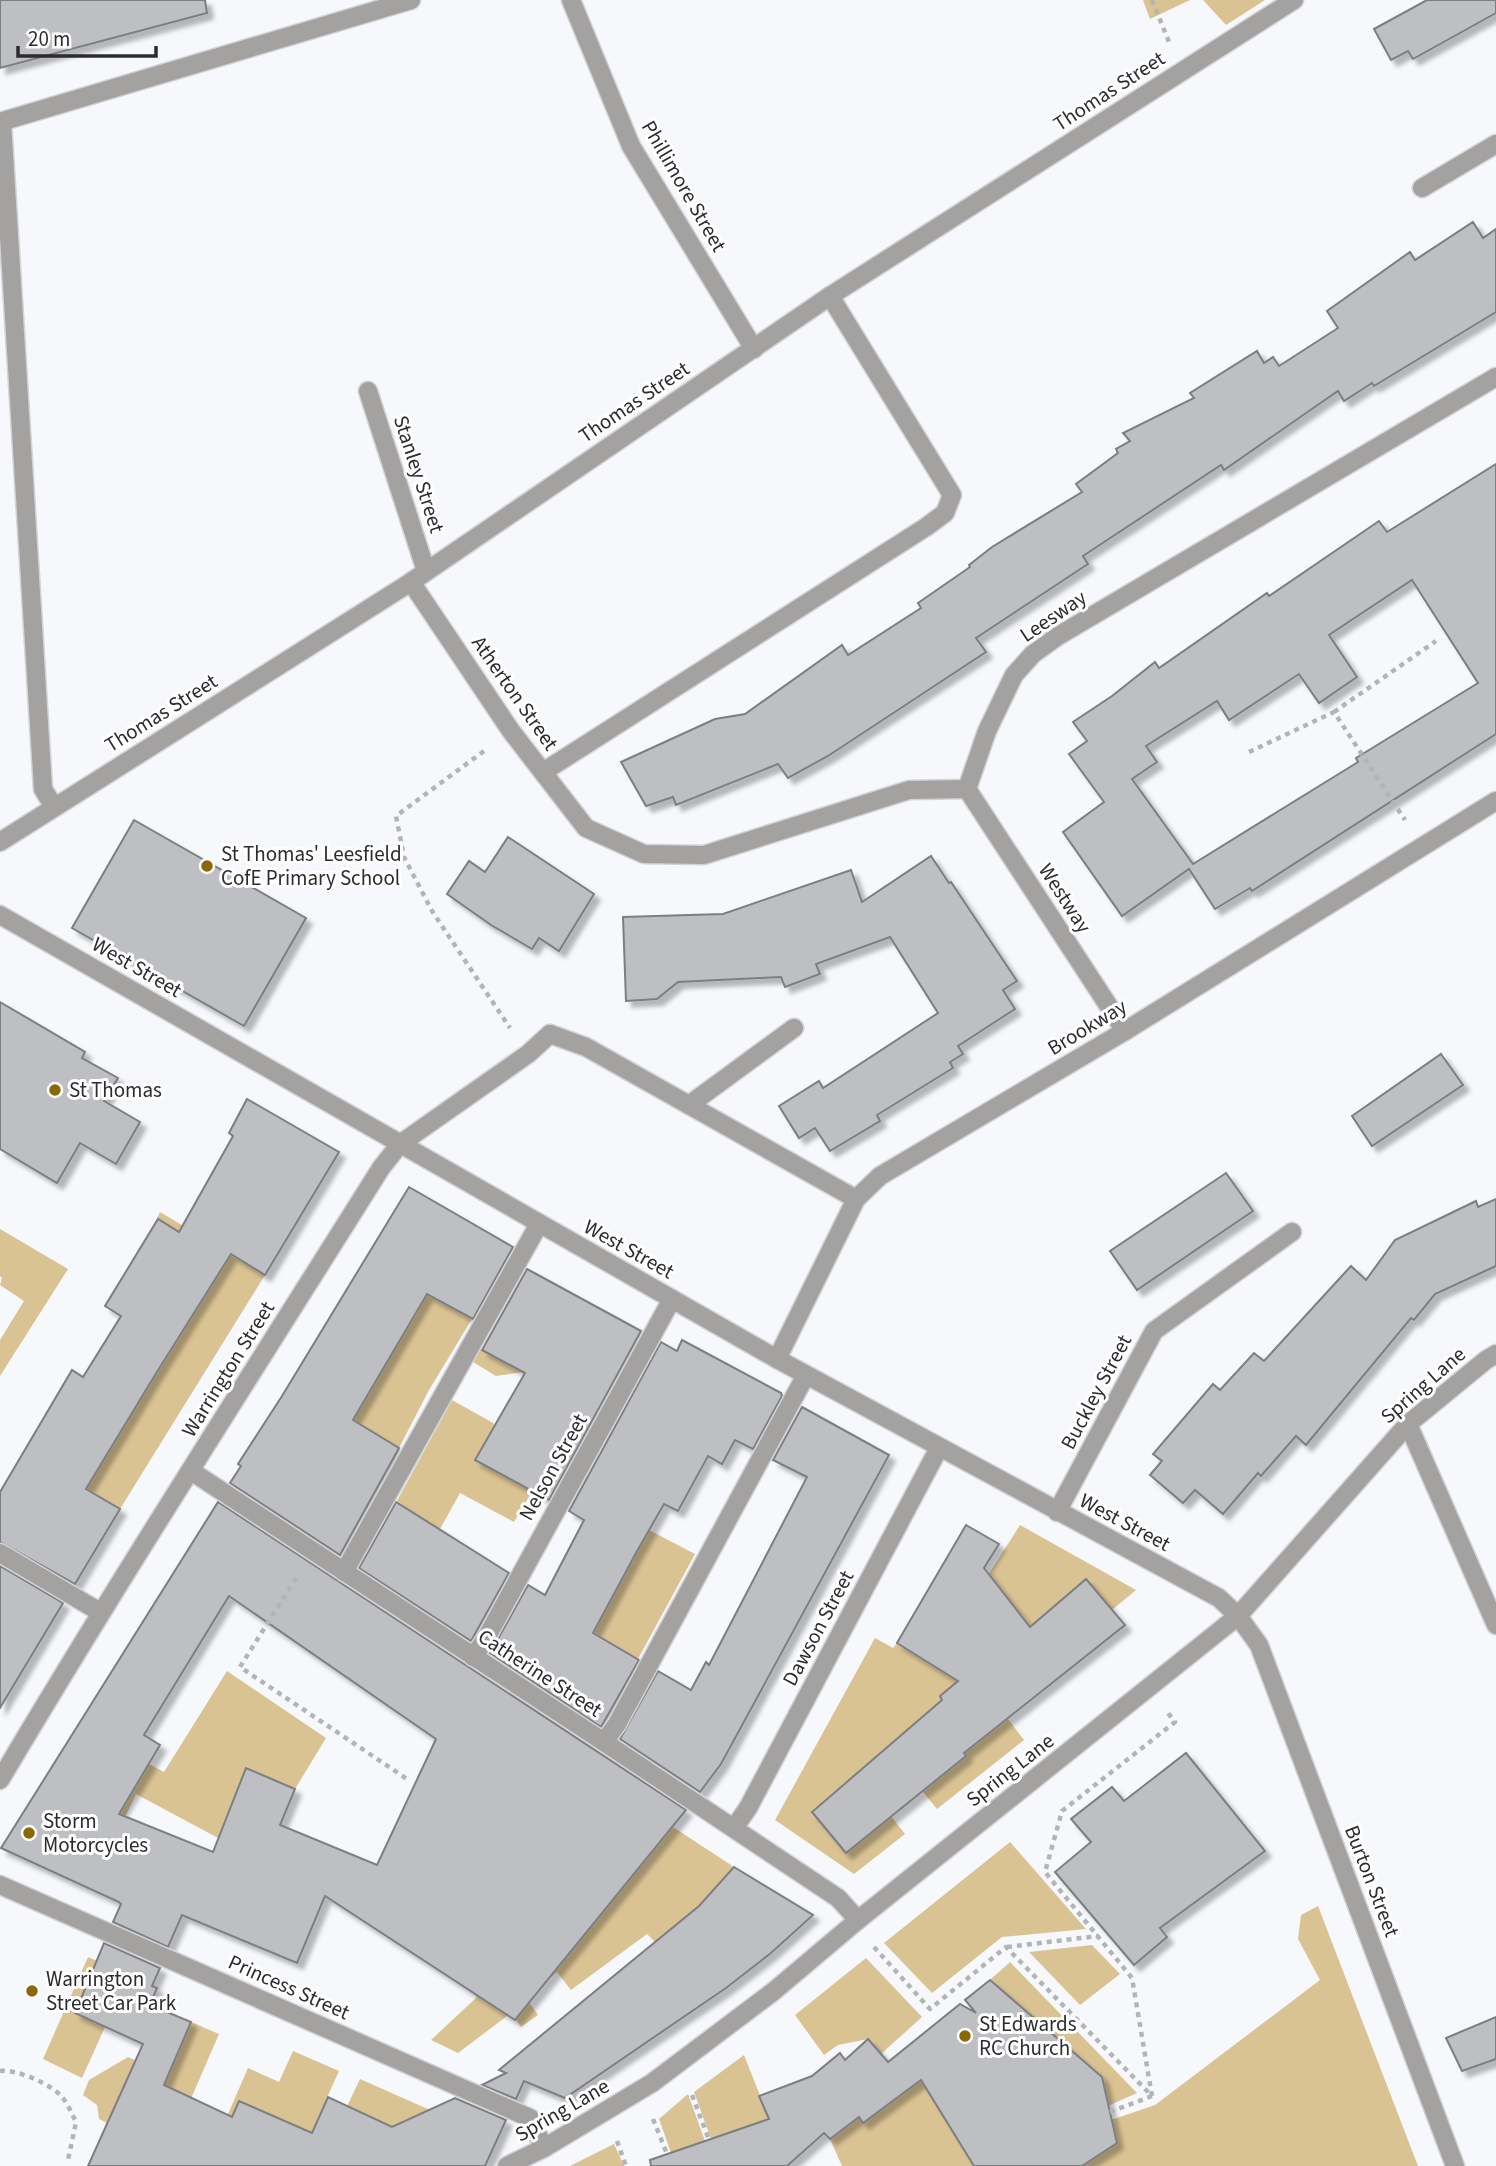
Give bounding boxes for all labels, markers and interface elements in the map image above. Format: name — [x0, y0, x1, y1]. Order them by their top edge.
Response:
scale bar — [18, 14, 156, 58]
text: 20 m — [28, 24, 70, 54]
street label: Thomas Street — [1047, 44, 1171, 138]
street label: Phillimore Street — [634, 115, 734, 257]
street label: Thomas Street — [573, 354, 695, 450]
street label: Stanley Street — [386, 411, 452, 537]
street label: Leesway — [1014, 583, 1093, 649]
street label: Atherton Street — [464, 630, 566, 756]
street label: Thomas Street — [99, 666, 223, 760]
place label: St Thomas' Leesfield CofE Primary School — [221, 839, 402, 893]
street label: Westway — [1031, 857, 1099, 939]
marker: St Thomas' Leesfield CofE Primary School — [199, 858, 215, 874]
street label: West Street — [87, 929, 187, 1005]
street label: Brookway — [1042, 991, 1133, 1062]
place label: St Thomas — [69, 1075, 162, 1105]
marker: St Thomas — [47, 1082, 63, 1098]
street label: West Street — [578, 1212, 680, 1286]
street label: Warrington Street — [174, 1295, 282, 1443]
street label: Buckley Street — [1053, 1329, 1139, 1455]
street label: Spring Lane — [1374, 1339, 1472, 1431]
street label: Nelson Street — [511, 1408, 595, 1526]
street label: West Street — [1074, 1485, 1176, 1559]
street label: Dawson Street — [775, 1565, 861, 1691]
street label: Catherine Street — [472, 1622, 608, 1724]
street label: Spring Lane — [960, 1726, 1060, 1814]
place label: Storm Motorcycles — [43, 1806, 148, 1860]
street label: Burton Street — [1337, 1821, 1407, 1941]
marker: Storm Motorcycles — [21, 1825, 37, 1841]
street label: Princess Street — [224, 1947, 354, 2027]
place label: Warrington Street Car Park — [46, 1964, 177, 2018]
marker: Warrington Street Car Park — [24, 1983, 40, 1999]
place label: St Edwards RC Church — [979, 2009, 1077, 2063]
marker: St Edwards RC Church — [957, 2028, 973, 2044]
street label: Spring Lane — [509, 2071, 615, 2149]

